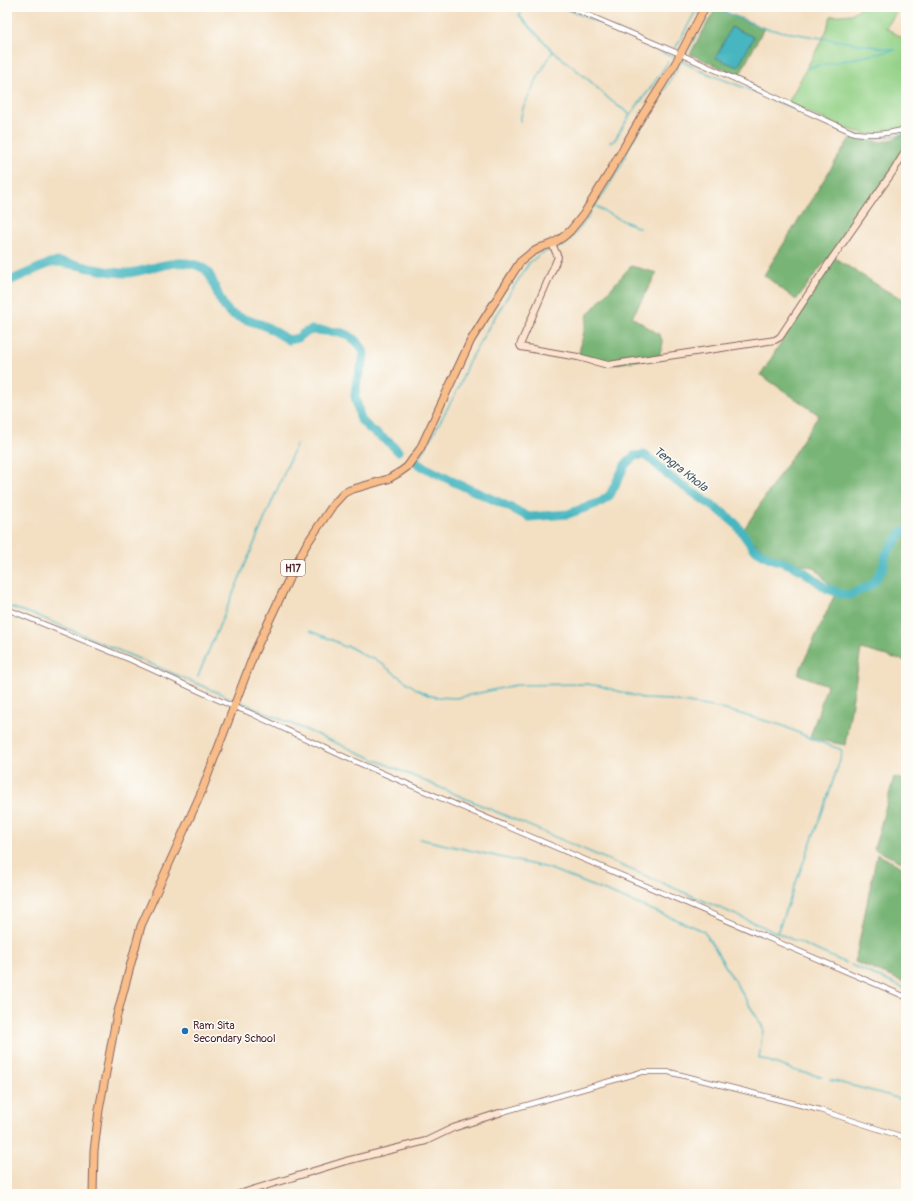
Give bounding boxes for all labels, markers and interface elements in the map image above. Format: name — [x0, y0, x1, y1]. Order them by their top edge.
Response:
water label: Tengra Khola — [651, 444, 712, 496]
road number: H17 — [281, 560, 305, 576]
place label: Ram Sita Secondary School — [193, 1019, 276, 1045]
marker: Ram Sita Secondary School — [180, 1026, 190, 1036]

